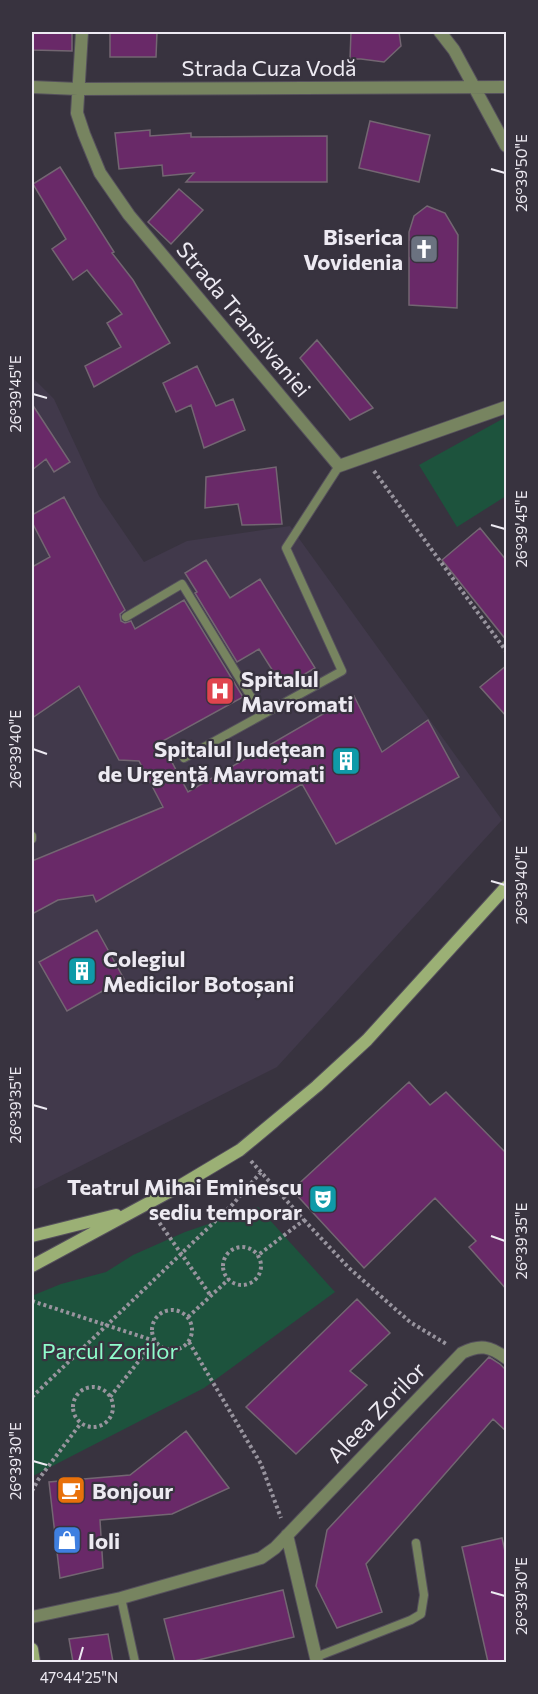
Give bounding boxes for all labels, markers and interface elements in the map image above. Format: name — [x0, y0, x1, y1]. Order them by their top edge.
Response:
street label: Strada Cuza Vodă — [181, 54, 357, 81]
text: 26°39'50"E — [512, 134, 530, 212]
place label: Biserica Vovidenia — [303, 223, 403, 275]
church icon: Biserica Vovidenia — [408, 233, 440, 265]
street label: Strada Transilvaniei — [171, 236, 317, 402]
text: 26°39'45"E — [6, 355, 24, 433]
text: 26°39'45"E — [512, 490, 530, 568]
place label: Spitalul Mavromati — [241, 665, 353, 717]
hospital icon: Spitalul Mavromati — [204, 675, 236, 707]
text: 26°39'40"E — [6, 710, 24, 788]
place label: Spitalul Județean de Urgență Mavromati — [98, 735, 325, 788]
building icon: Spitalul Județean de Urgență Mavromati — [330, 745, 362, 777]
text: 26°39'40"E — [512, 846, 530, 924]
place label: Colegiul Medicilor Botoșani — [103, 945, 294, 998]
building icon: Colegiul Medicilor Botoșani — [66, 955, 98, 987]
text: 26°39'35"E — [6, 1067, 24, 1143]
place label: Teatrul Mihai Eminescu sediu temporar — [67, 1173, 302, 1225]
theatre icon: Teatrul Mihai Eminescu sediu temporar — [307, 1183, 339, 1215]
text: 26°39'35"E — [512, 1203, 530, 1279]
park label: Parcul Zorilor — [42, 1337, 178, 1364]
street label: Aleea Zorilor — [321, 1356, 431, 1468]
text: 26°39'30"E — [6, 1422, 24, 1500]
cafe icon: Bonjour — [55, 1474, 87, 1506]
place label: Bonjour — [92, 1477, 173, 1504]
shop icon: Ioli — [51, 1524, 83, 1556]
place label: Ioli — [88, 1527, 120, 1554]
text: 26°39'30"E — [512, 1557, 530, 1635]
text: 47°44'25"N — [40, 1668, 118, 1686]

